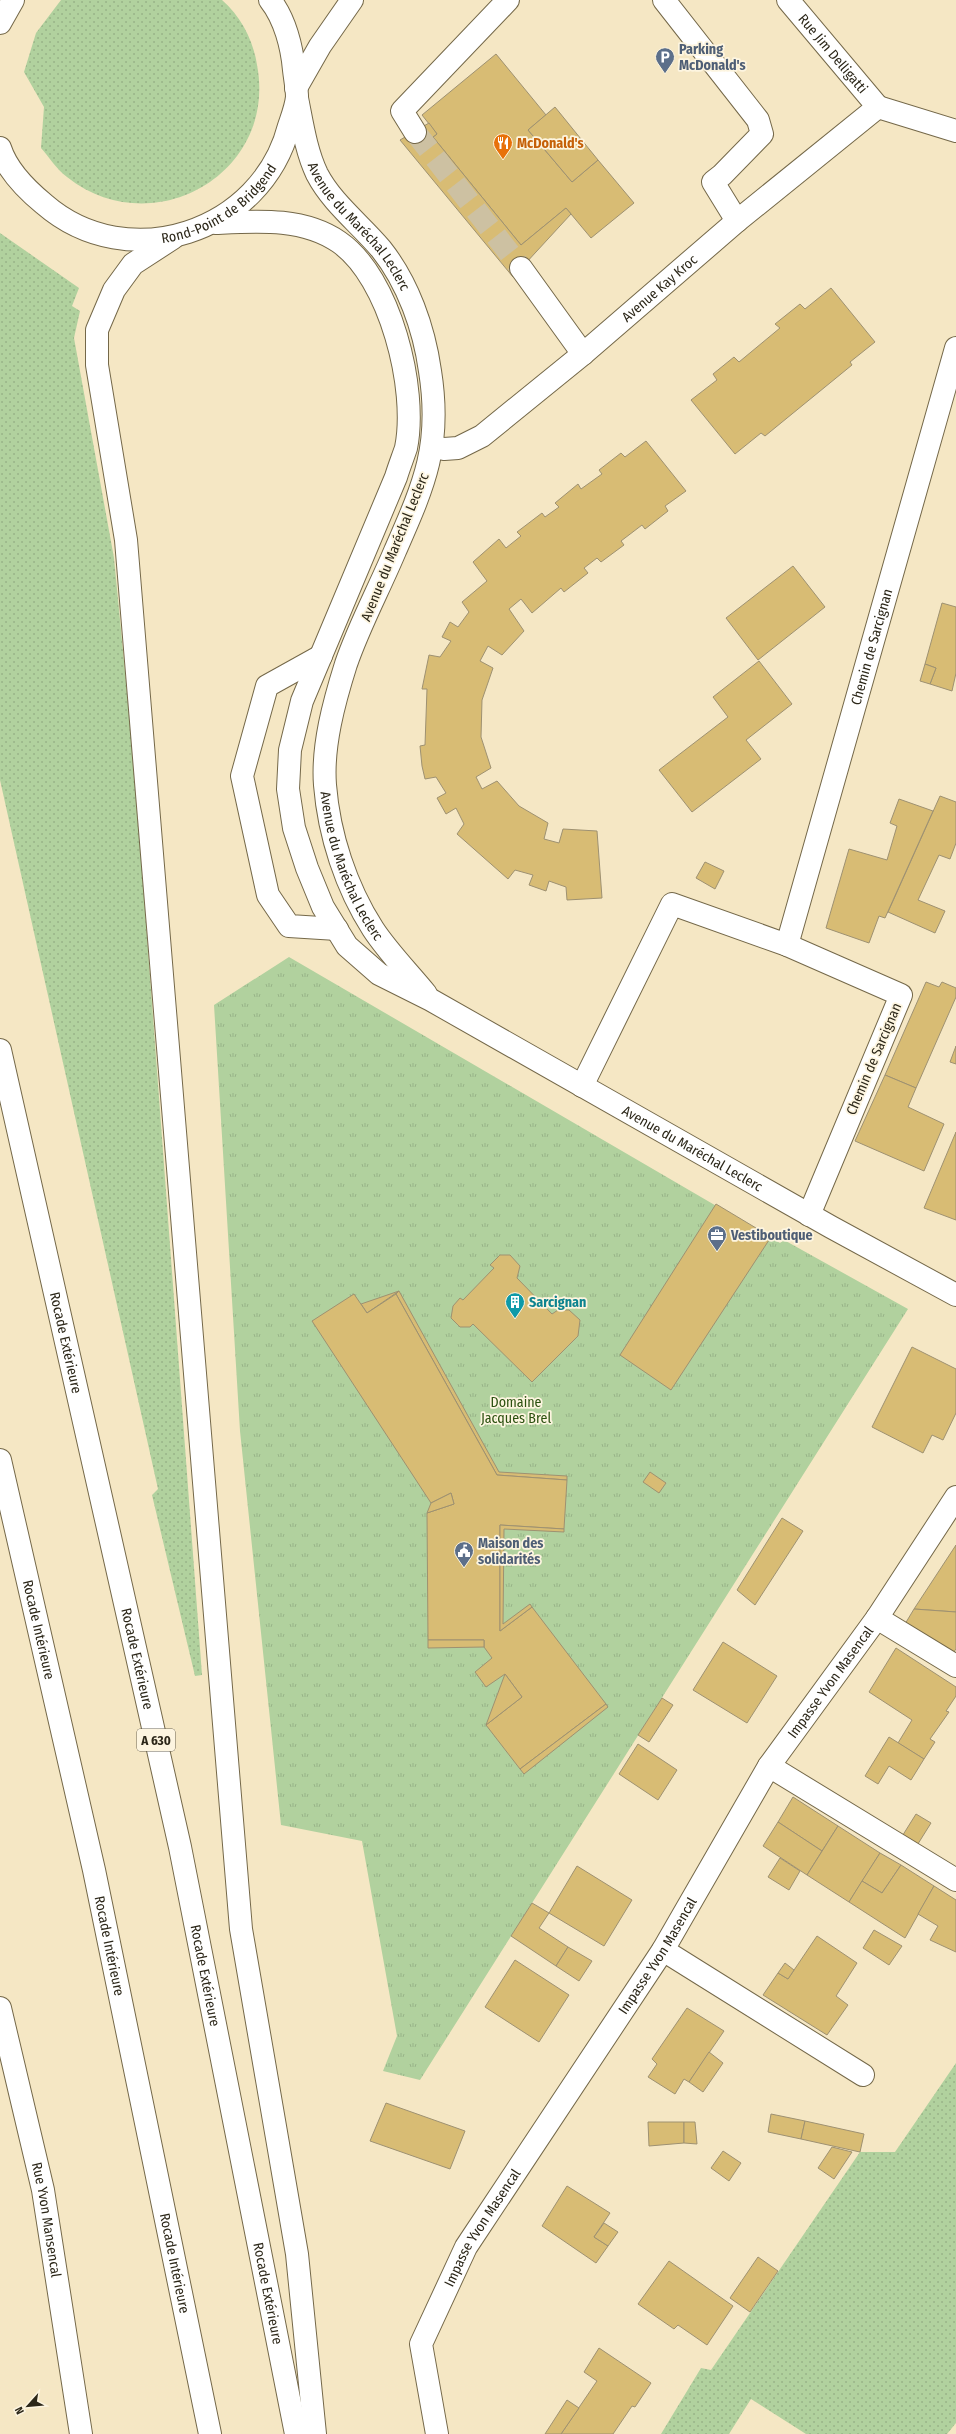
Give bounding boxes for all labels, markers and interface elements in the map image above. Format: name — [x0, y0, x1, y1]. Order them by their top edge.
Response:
street label: Rue Jim Delligatti — [795, 10, 871, 97]
place label: Parking McDonald's — [679, 41, 746, 74]
parking icon: Parking McDonald's — [654, 46, 676, 74]
restaurant icon: McDonald's — [492, 132, 514, 160]
place label: McDonald's — [517, 135, 584, 152]
street label: Avenue du Maréchal Leclerc — [304, 160, 414, 293]
street label: Rond-Point de Bridgend — [160, 161, 280, 247]
street label: Avenue Kay Kroc — [618, 251, 701, 325]
street label: Avenue du Maréchal Leclerc — [357, 470, 433, 624]
street label: Chemin de Sarcignan — [847, 587, 896, 707]
street label: Avenue du Maréchal Leclerc — [317, 790, 387, 944]
street label: Chemin de Sarcignan — [843, 1000, 905, 1118]
street label: Avenue du Maréchal Leclerc — [619, 1102, 766, 1195]
office icon: Vestiboutique — [706, 1224, 728, 1252]
place label: Vestiboutique — [730, 1227, 813, 1244]
street label: Rocade Extérieure — [46, 1290, 86, 1395]
building icon: Sarcignan — [504, 1291, 526, 1319]
place label: Sarcignan — [529, 1294, 586, 1311]
park label: Domaine Jacques Brel — [481, 1394, 551, 1427]
place label: Maison des solidarités — [478, 1535, 543, 1568]
public building icon: Maison des solidarités — [453, 1540, 475, 1568]
street label: Rocade Intérieure — [19, 1578, 59, 1681]
street label: Rocade Extérieure — [118, 1606, 157, 1711]
street label: Impasse Yvon Masencal — [784, 1622, 877, 1741]
road number: A 630 — [137, 1729, 175, 1751]
street label: Rocade Intérieure — [91, 1894, 128, 1997]
street label: Impasse Yvon Masencal — [614, 1894, 700, 2017]
street label: Rocade Extérieure — [187, 1923, 224, 2028]
street label: Rue Yvon Mansencal — [28, 2160, 65, 2279]
street label: Impasse Yvon Masencal — [440, 2165, 524, 2289]
street label: Rocade Intérieure — [156, 2212, 193, 2315]
street label: Rocade Extérieure — [250, 2241, 287, 2346]
north arrow — [8, 2386, 48, 2426]
text: N — [12, 2404, 27, 2416]

